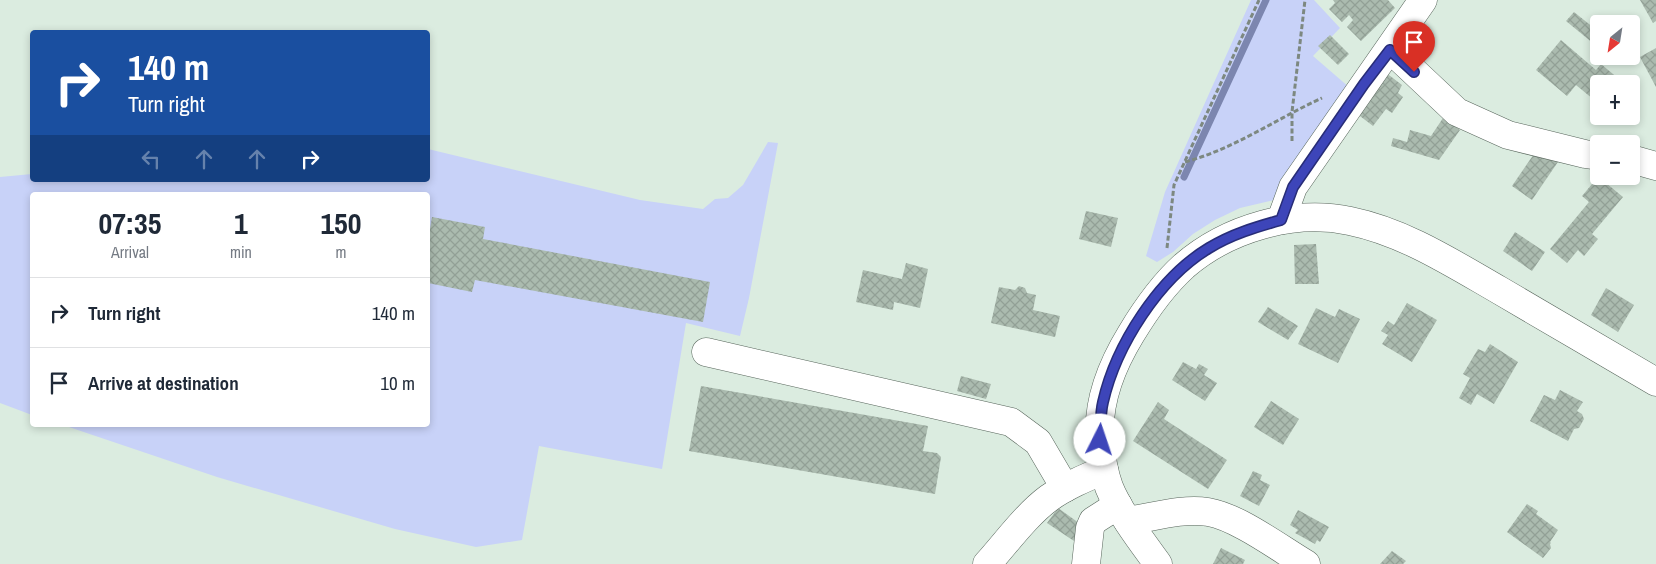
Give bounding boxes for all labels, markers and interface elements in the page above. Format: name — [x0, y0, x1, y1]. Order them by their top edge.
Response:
north arrow — [1590, 15, 1640, 65]
map controls — [1590, 15, 1640, 185]
pin — [1393, 21, 1435, 72]
icon: arrive — [1400, 28, 1428, 56]
text: 140 m — [128, 44, 209, 91]
icon: right — [45, 50, 110, 115]
button: + — [1590, 75, 1640, 125]
text: Turn right — [128, 89, 205, 119]
button: − — [1590, 135, 1640, 185]
icon: left — [137, 145, 165, 173]
icon: ahead — [190, 145, 218, 173]
icon: ahead — [243, 145, 271, 173]
icon: right — [296, 145, 324, 173]
text: 07:35 — [99, 203, 161, 243]
text: 1 — [234, 203, 248, 243]
text: 150 — [320, 203, 361, 243]
text: Arrival — [111, 241, 149, 263]
text: min — [230, 241, 252, 263]
text: m — [335, 241, 346, 263]
icon: right — [45, 299, 73, 327]
text: Turn right — [88, 300, 160, 326]
text: 140 m — [372, 300, 415, 326]
icon: arrive — [45, 369, 73, 397]
text: Arrive at destination — [88, 370, 239, 396]
text: 10 m — [380, 370, 415, 396]
position arrow — [1073, 413, 1125, 465]

